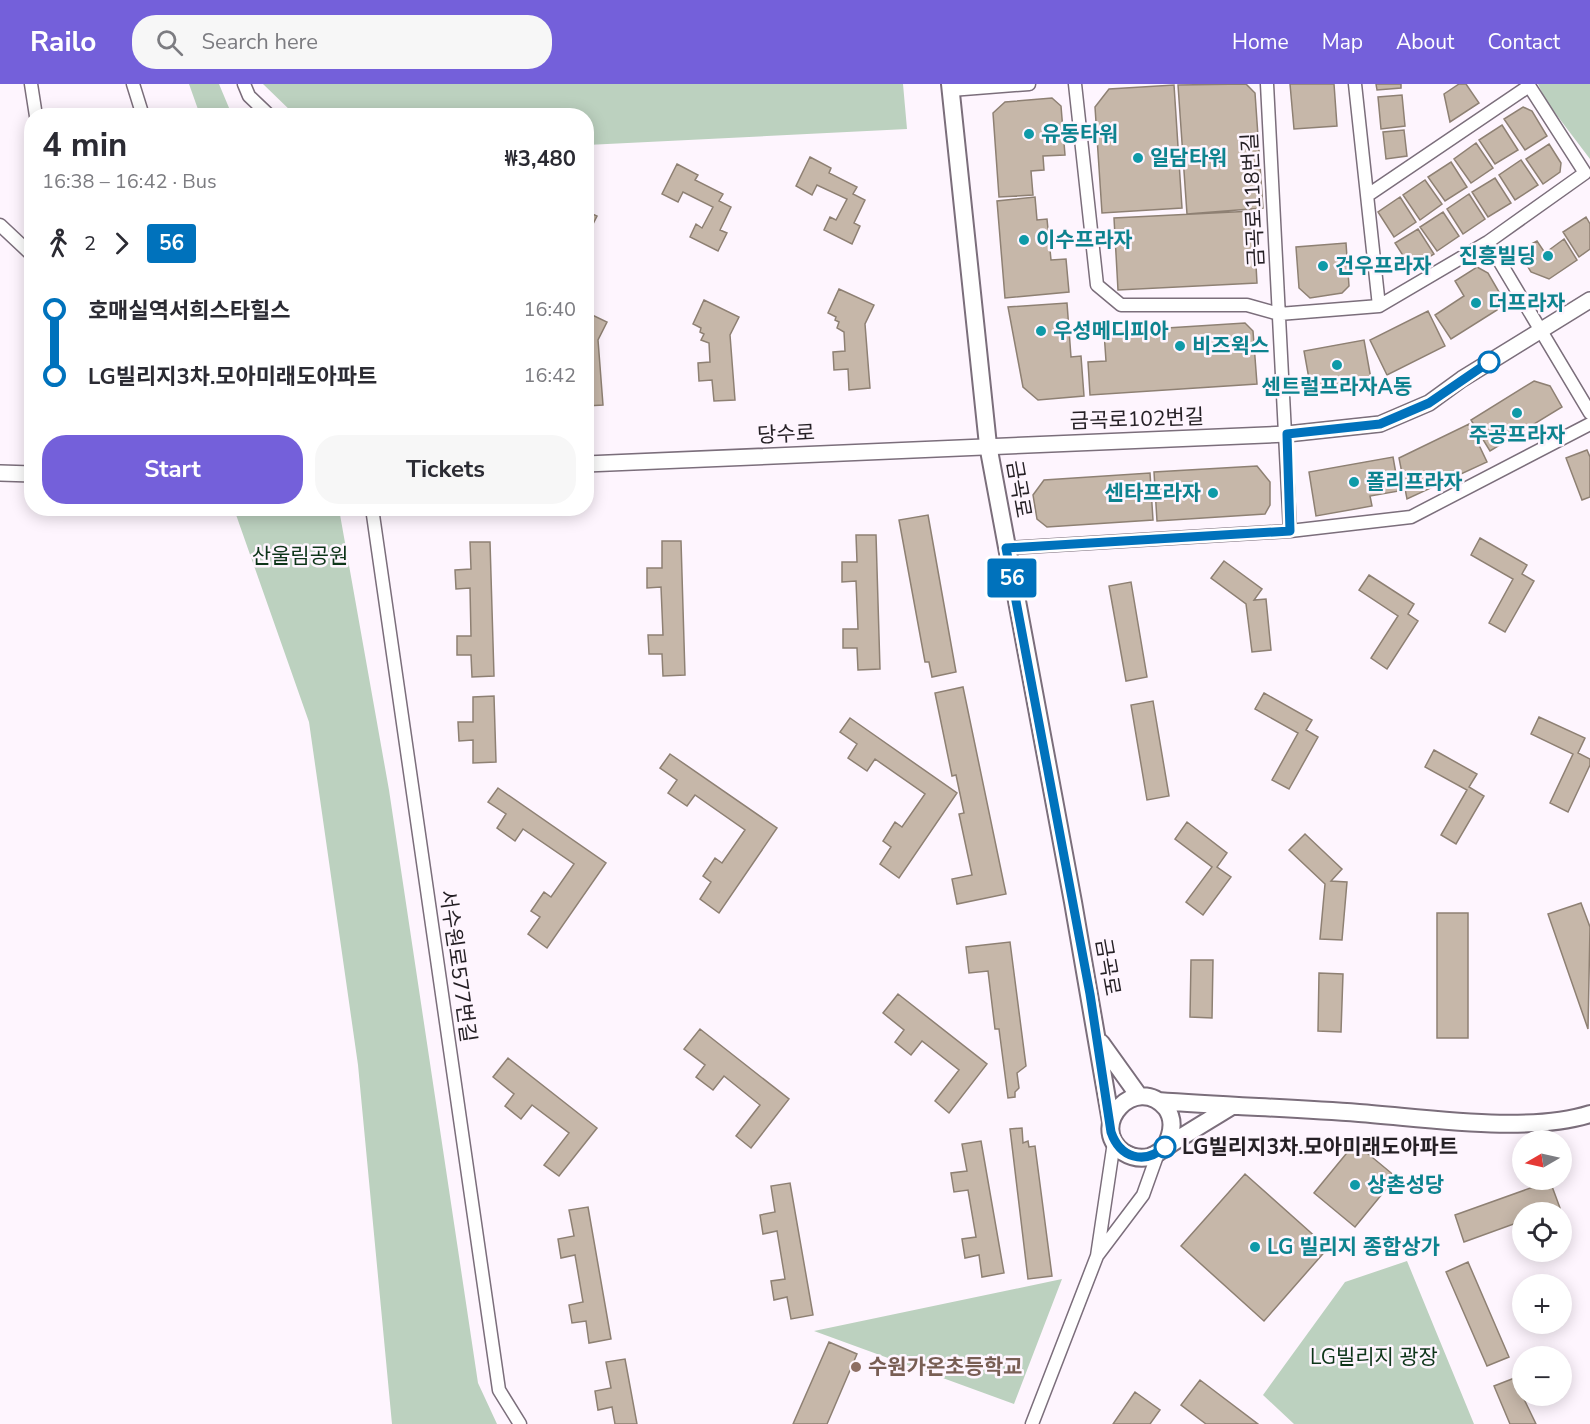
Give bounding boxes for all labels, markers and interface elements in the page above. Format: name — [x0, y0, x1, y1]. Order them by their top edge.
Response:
search box — [132, 15, 552, 69]
text: Railo — [30, 23, 96, 61]
icon: search — [153, 26, 186, 59]
text: Search here — [201, 27, 318, 57]
text: Home — [1232, 28, 1289, 56]
text: Map — [1322, 28, 1363, 56]
text: About — [1396, 28, 1454, 56]
text: Contact — [1487, 28, 1560, 56]
place label: 유동타워 — [1041, 120, 1118, 148]
text: 4 min — [42, 123, 127, 168]
marker: 유동타워 — [1022, 127, 1036, 141]
street label: 금곡로118번길 — [1236, 132, 1270, 268]
text: ₩3,480 — [505, 144, 576, 174]
place label: 일담타워 — [1150, 144, 1227, 172]
marker: 일담타워 — [1131, 151, 1145, 165]
text: 16:38 – 16:42 · Bus — [42, 168, 217, 195]
place label: 이수프라자 — [1036, 226, 1133, 254]
icon: walk — [42, 227, 75, 260]
icon: forward — [105, 227, 138, 260]
text: 56 — [159, 229, 184, 257]
text: 2 — [84, 230, 96, 257]
marker: 이수프라자 — [1017, 233, 1031, 247]
place label: 진흥빌딩 — [1459, 242, 1536, 270]
marker: 진흥빌딩 — [1541, 249, 1555, 263]
place label: 건우프라자 — [1335, 252, 1432, 280]
marker: 건우프라자 — [1316, 259, 1330, 273]
place label: 더프라자 — [1488, 289, 1565, 317]
text: 호매실역서희스타힐스 — [88, 296, 290, 326]
text: 16:40 — [523, 296, 576, 323]
marker: 더프라자 — [1469, 296, 1483, 310]
place label: 우성메디피아 — [1053, 317, 1169, 345]
marker: 우성메디피아 — [1034, 324, 1048, 338]
place label: 비즈윅스 — [1192, 332, 1269, 360]
marker: 비즈윅스 — [1173, 339, 1187, 353]
unlabelled marker — [1478, 351, 1500, 373]
marker: 센트럴프라자A동 — [1330, 358, 1344, 372]
text: LG빌리지3차.모아미래도아파트 — [88, 362, 377, 392]
text: 16:42 — [523, 362, 576, 389]
place label: 센트럴프라자A동 — [1262, 373, 1412, 401]
street label: 금곡로102번길 — [1069, 403, 1205, 435]
marker: 주공프라자 — [1510, 406, 1524, 420]
street label: 당수로 — [756, 419, 816, 449]
place label: 주공프라자 — [1469, 421, 1565, 449]
button: Start — [42, 435, 303, 504]
button: Tickets — [315, 435, 576, 504]
street label: 금곡로 — [1000, 458, 1038, 520]
place label: 폴리프라자 — [1366, 468, 1463, 496]
marker: 폴리프라자 — [1347, 475, 1361, 489]
place label: 센타프라자 — [1104, 479, 1201, 507]
marker: 센타프라자 — [1206, 486, 1220, 500]
park label: 산울림공원 — [252, 542, 348, 570]
line badge: 56 — [985, 558, 1039, 598]
text: 56 — [999, 564, 1025, 592]
street label: 서수원로577번길 — [433, 888, 483, 1044]
street label: 금곡로 — [1089, 936, 1127, 998]
north arrow — [1512, 1130, 1572, 1190]
map controls — [1512, 1130, 1572, 1406]
place label: LG빌리지3차.모아미래도아파트 — [1182, 1133, 1458, 1161]
marker: LG빌리지3차.모아미래도아파트 — [1154, 1136, 1176, 1158]
place label: 상촌성당 — [1367, 1171, 1444, 1199]
marker: 상촌성당 — [1348, 1178, 1362, 1192]
button: locate — [1512, 1202, 1572, 1262]
place label: LG 빌리지 종합상가 — [1267, 1233, 1440, 1261]
marker: LG 빌리지 종합상가 — [1248, 1240, 1262, 1254]
button: + — [1512, 1274, 1572, 1334]
park label: LG빌리지 광장 — [1310, 1343, 1438, 1371]
button: − — [1512, 1346, 1572, 1406]
place label: 수원가온초등학교 — [868, 1353, 1023, 1381]
marker: 수원가온초등학교 — [849, 1360, 863, 1374]

